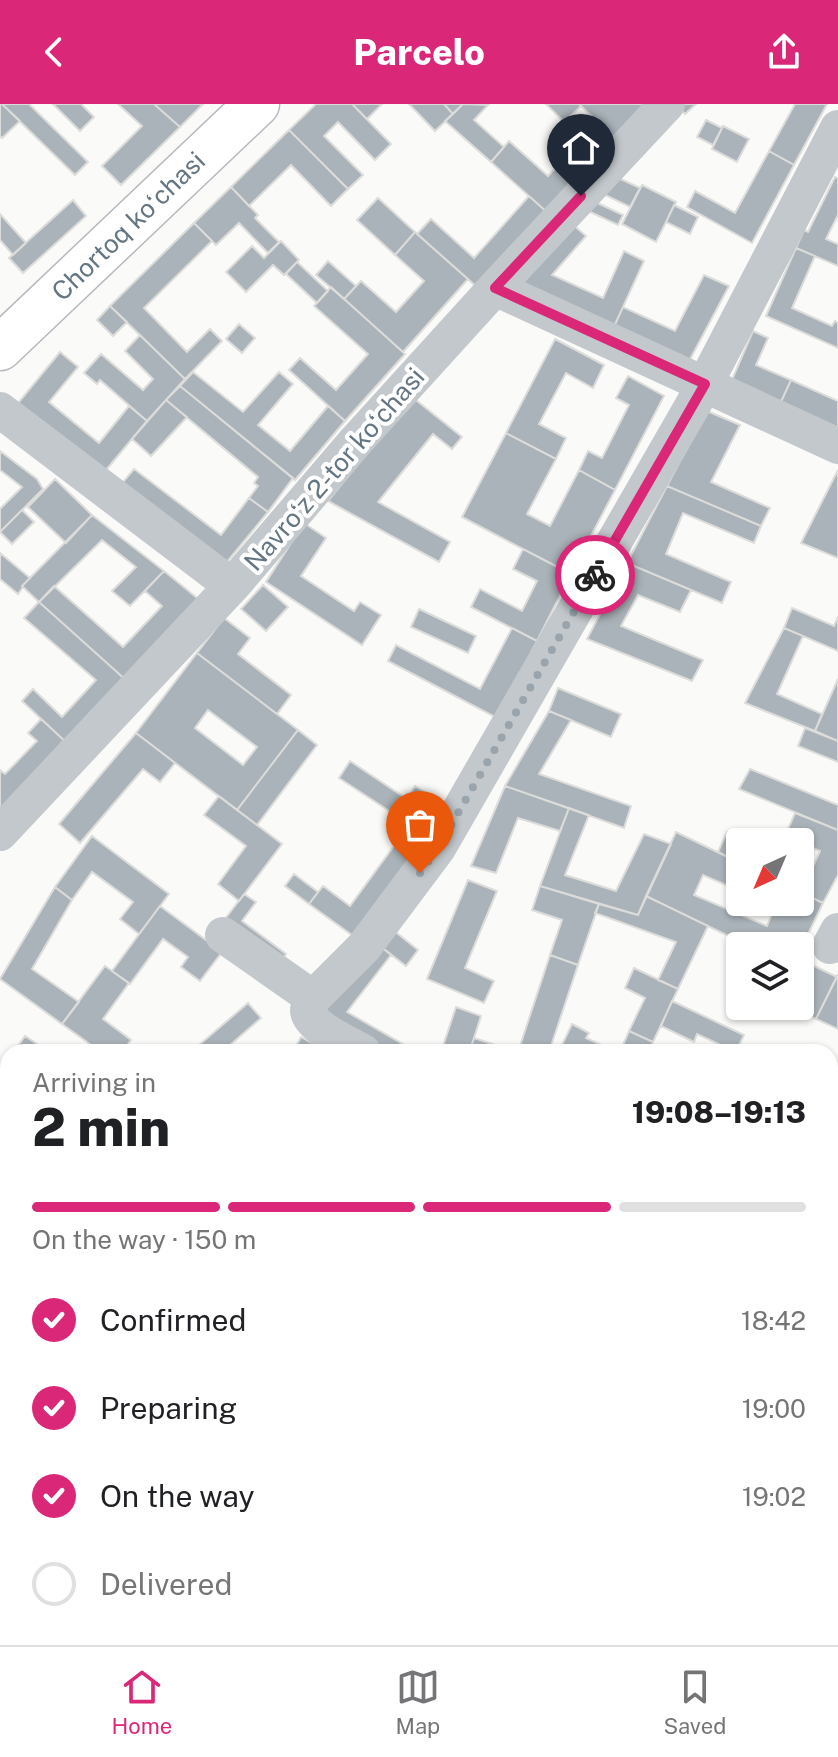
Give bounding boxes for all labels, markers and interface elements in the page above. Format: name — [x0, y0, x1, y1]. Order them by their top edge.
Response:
icon: back — [32, 30, 76, 74]
icon: share — [762, 30, 806, 74]
text: Parcelo — [353, 31, 485, 73]
pin — [547, 114, 615, 196]
icon: home — [559, 126, 603, 170]
street label: Chortoq koʻchasi — [45, 145, 211, 307]
street label: Navroʻz 2-tor koʻchasi — [237, 361, 431, 577]
courier — [555, 535, 635, 615]
icon: bike — [573, 553, 617, 597]
pin — [386, 791, 454, 873]
icon: bag — [398, 803, 442, 847]
north arrow — [726, 828, 814, 916]
map controls — [726, 828, 814, 1020]
button: layers — [726, 932, 814, 1020]
text: Arriving in — [32, 1067, 156, 1098]
text: 19:08–19:13 — [632, 1094, 806, 1130]
text: 2 min — [32, 1097, 170, 1158]
text: On the way · 150 m — [32, 1224, 256, 1255]
icon: check — [32, 1298, 76, 1342]
text: Confirmed — [100, 1302, 246, 1338]
text: 18:42 — [741, 1305, 806, 1336]
icon: check — [32, 1386, 76, 1430]
text: Preparing — [100, 1390, 237, 1426]
text: 19:00 — [742, 1393, 806, 1424]
icon: check — [32, 1474, 76, 1518]
text: On the way — [100, 1478, 254, 1514]
text: 19:02 — [742, 1481, 806, 1512]
text: Delivered — [100, 1566, 232, 1602]
tab: Home — [112, 1665, 172, 1739]
tab: Map — [395, 1665, 440, 1739]
tab: Saved — [663, 1665, 726, 1739]

